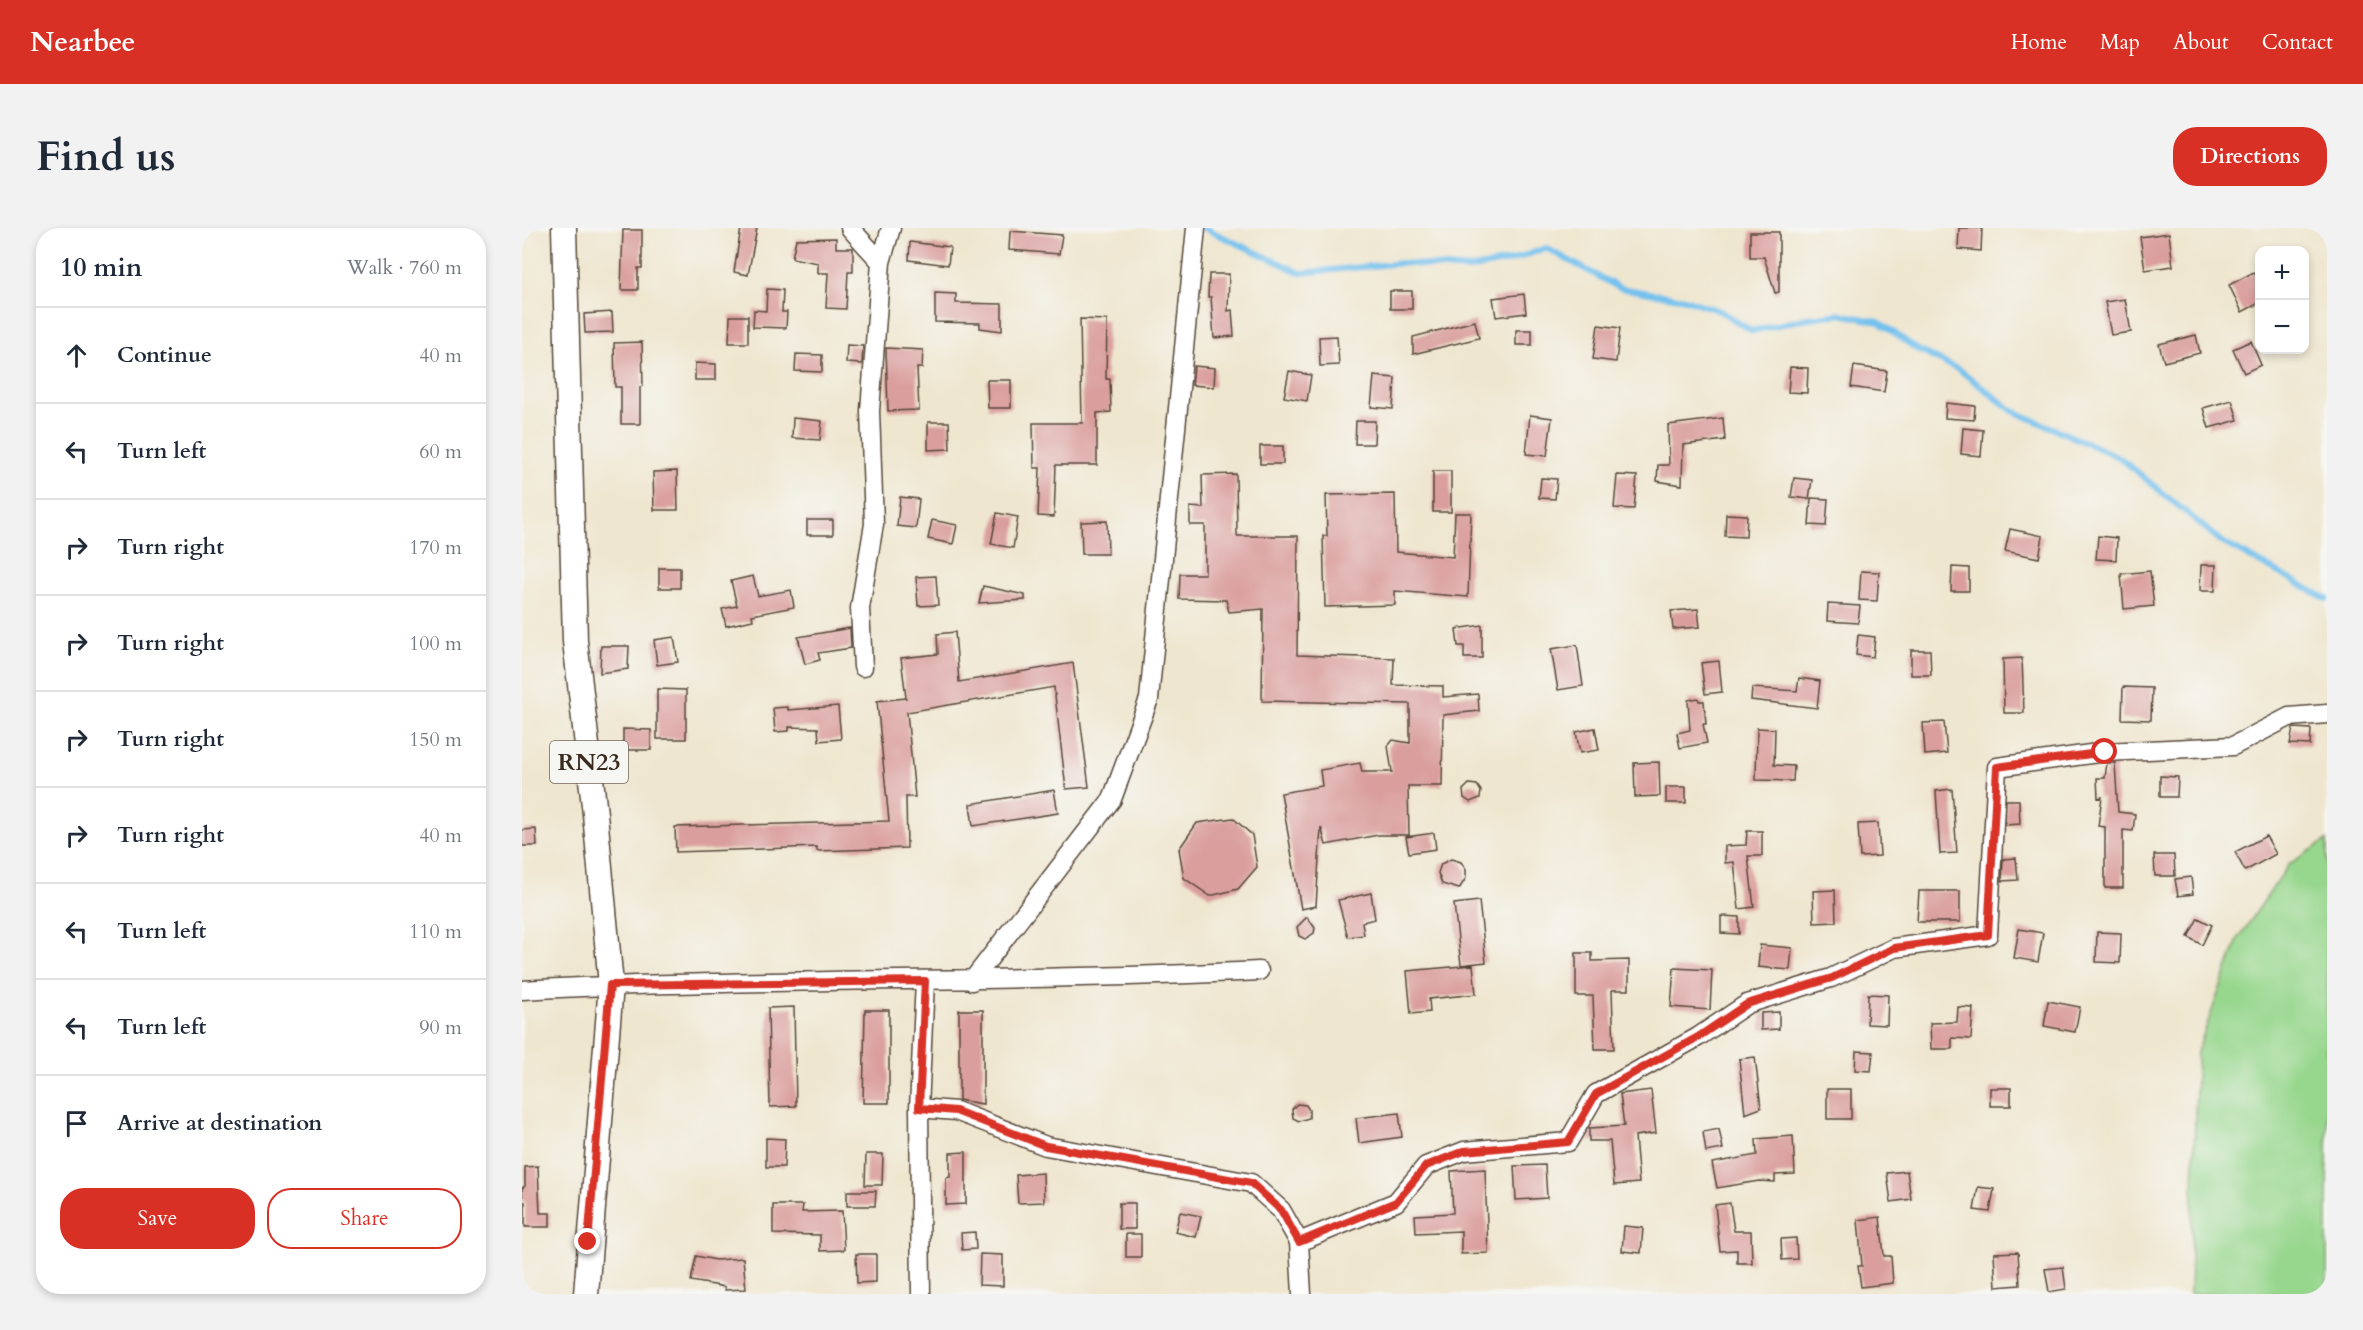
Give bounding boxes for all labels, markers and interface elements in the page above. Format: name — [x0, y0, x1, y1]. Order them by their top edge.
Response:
text: Nearbee — [30, 23, 135, 61]
text: Home — [2011, 28, 2067, 57]
text: Map — [2100, 28, 2140, 57]
text: About — [2173, 28, 2229, 57]
text: Contact — [2262, 28, 2333, 57]
button: Directions — [2173, 127, 2327, 186]
text: Find us — [36, 128, 176, 185]
map controls — [2255, 246, 2309, 354]
button: + — [2255, 246, 2309, 300]
text: 10 min — [60, 250, 143, 285]
text: Walk · 760 m — [347, 254, 462, 281]
button: − — [2255, 300, 2309, 354]
icon: ahead — [60, 339, 93, 372]
text: Continue — [117, 340, 212, 370]
text: 40 m — [419, 342, 462, 369]
icon: left — [60, 435, 93, 468]
text: Turn left — [117, 436, 206, 466]
text: 60 m — [419, 438, 462, 465]
icon: right — [60, 531, 93, 564]
text: Turn right — [117, 532, 224, 562]
text: 170 m — [409, 534, 462, 561]
icon: right — [60, 627, 93, 660]
text: Turn right — [117, 628, 224, 658]
text: 100 m — [409, 630, 462, 657]
icon: right — [60, 723, 93, 756]
text: Turn right — [117, 724, 224, 754]
text: 150 m — [409, 726, 462, 753]
route start — [2091, 738, 2117, 764]
road number: RN23 — [550, 741, 628, 783]
icon: right — [60, 819, 93, 852]
text: Turn right — [117, 820, 224, 850]
text: 40 m — [419, 822, 462, 849]
icon: left — [60, 915, 93, 948]
text: Turn left — [117, 916, 206, 946]
text: 110 m — [409, 918, 462, 945]
icon: left — [60, 1011, 93, 1044]
text: Turn left — [117, 1012, 206, 1042]
text: 90 m — [419, 1014, 462, 1041]
icon: arrive — [60, 1107, 93, 1140]
text: Arrive at destination — [117, 1108, 322, 1138]
button: Save — [60, 1188, 255, 1249]
button: Share — [267, 1188, 462, 1249]
route end — [574, 1228, 600, 1254]

